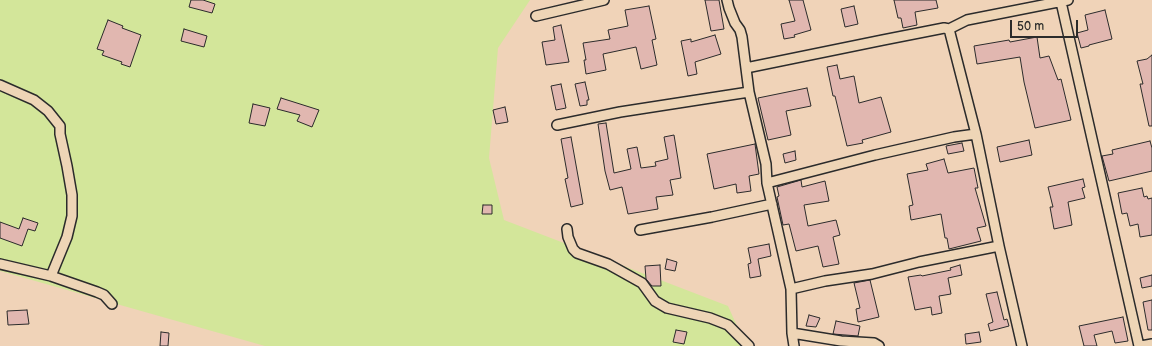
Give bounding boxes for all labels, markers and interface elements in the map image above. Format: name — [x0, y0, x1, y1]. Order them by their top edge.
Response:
scale bar — [1012, 12, 1080, 38]
text: 50 m — [1017, 19, 1044, 34]

